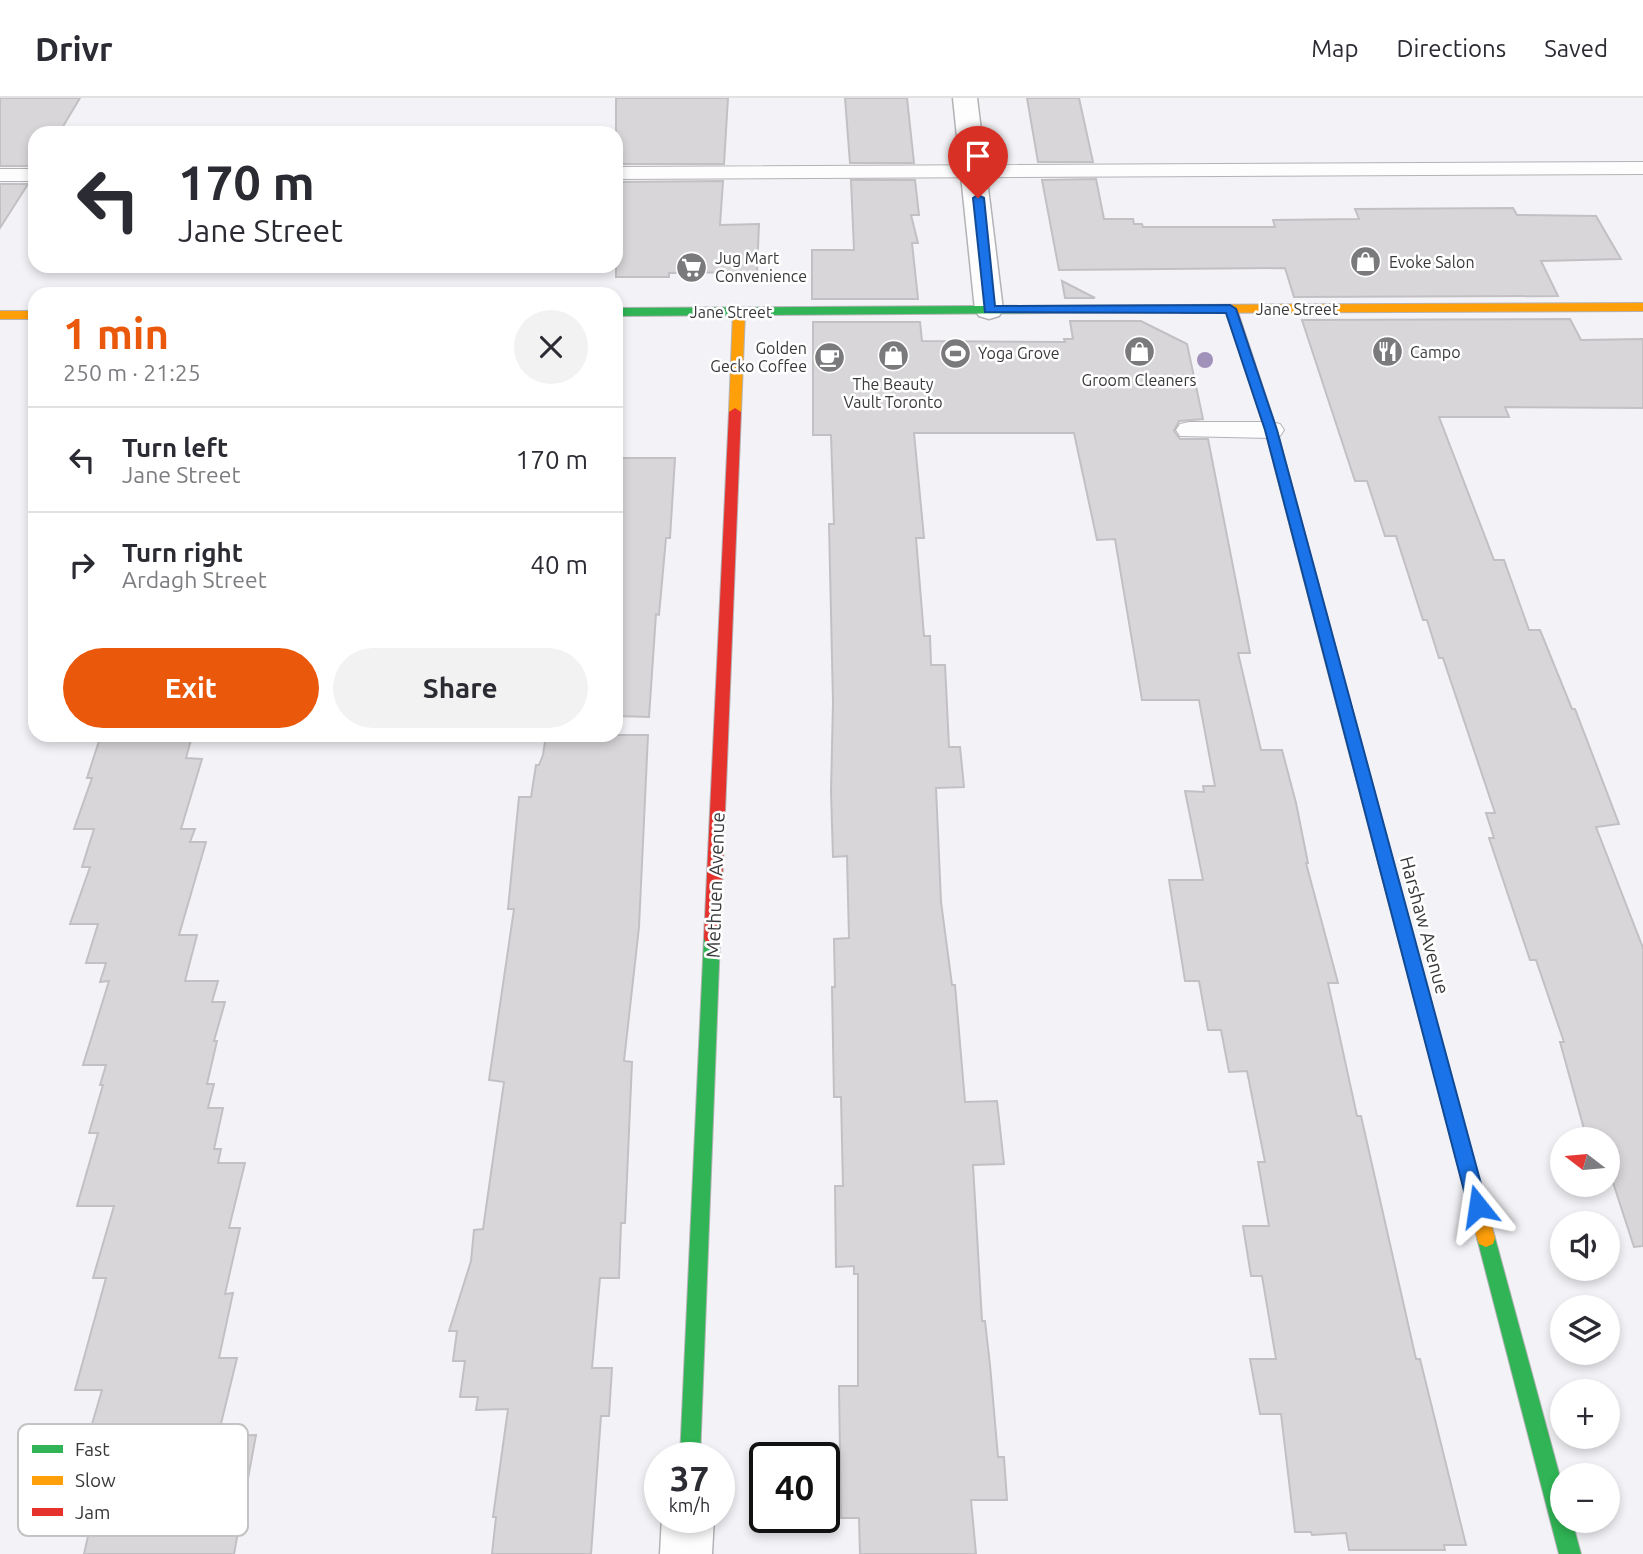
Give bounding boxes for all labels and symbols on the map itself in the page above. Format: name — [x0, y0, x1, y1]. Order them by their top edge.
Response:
pin — [948, 126, 1008, 198]
shop icon: Evoke Salon — [1349, 245, 1383, 279]
place label: Jug Mart Convenience — [715, 249, 807, 285]
supermarket icon: Jug Mart Convenience — [675, 250, 709, 284]
place label: Evoke Salon — [1389, 253, 1475, 271]
street label: Jane Street — [1256, 300, 1339, 318]
street label: Jane Street — [690, 303, 773, 321]
shop icon: Groom Cleaners — [1122, 334, 1156, 368]
restaurant icon: Campo — [1370, 335, 1404, 369]
sports icon: Yoga Grove — [938, 336, 972, 370]
shop icon: The Beauty Vault Toronto — [876, 338, 910, 372]
place label: Golden Gecko Coffee — [710, 339, 807, 375]
cafe icon: Golden Gecko Coffee — [813, 340, 847, 374]
place label: Campo — [1410, 343, 1461, 361]
place label: Yoga Grove — [978, 344, 1060, 362]
place label: Groom Cleaners — [1082, 371, 1196, 389]
place label: The Beauty Vault Toronto — [843, 375, 943, 411]
street label: Methuen Avenue — [701, 812, 729, 958]
street label: Harshaw Avenue — [1396, 853, 1454, 997]
north arrow — [1550, 1127, 1620, 1197]
position arrow — [1441, 1169, 1515, 1243]
legend — [18, 1424, 248, 1536]
text: Fast — [75, 1438, 110, 1460]
speed limit sign: 40 — [749, 1442, 840, 1533]
text: Slow — [75, 1469, 116, 1491]
text: Jam — [75, 1501, 111, 1523]

